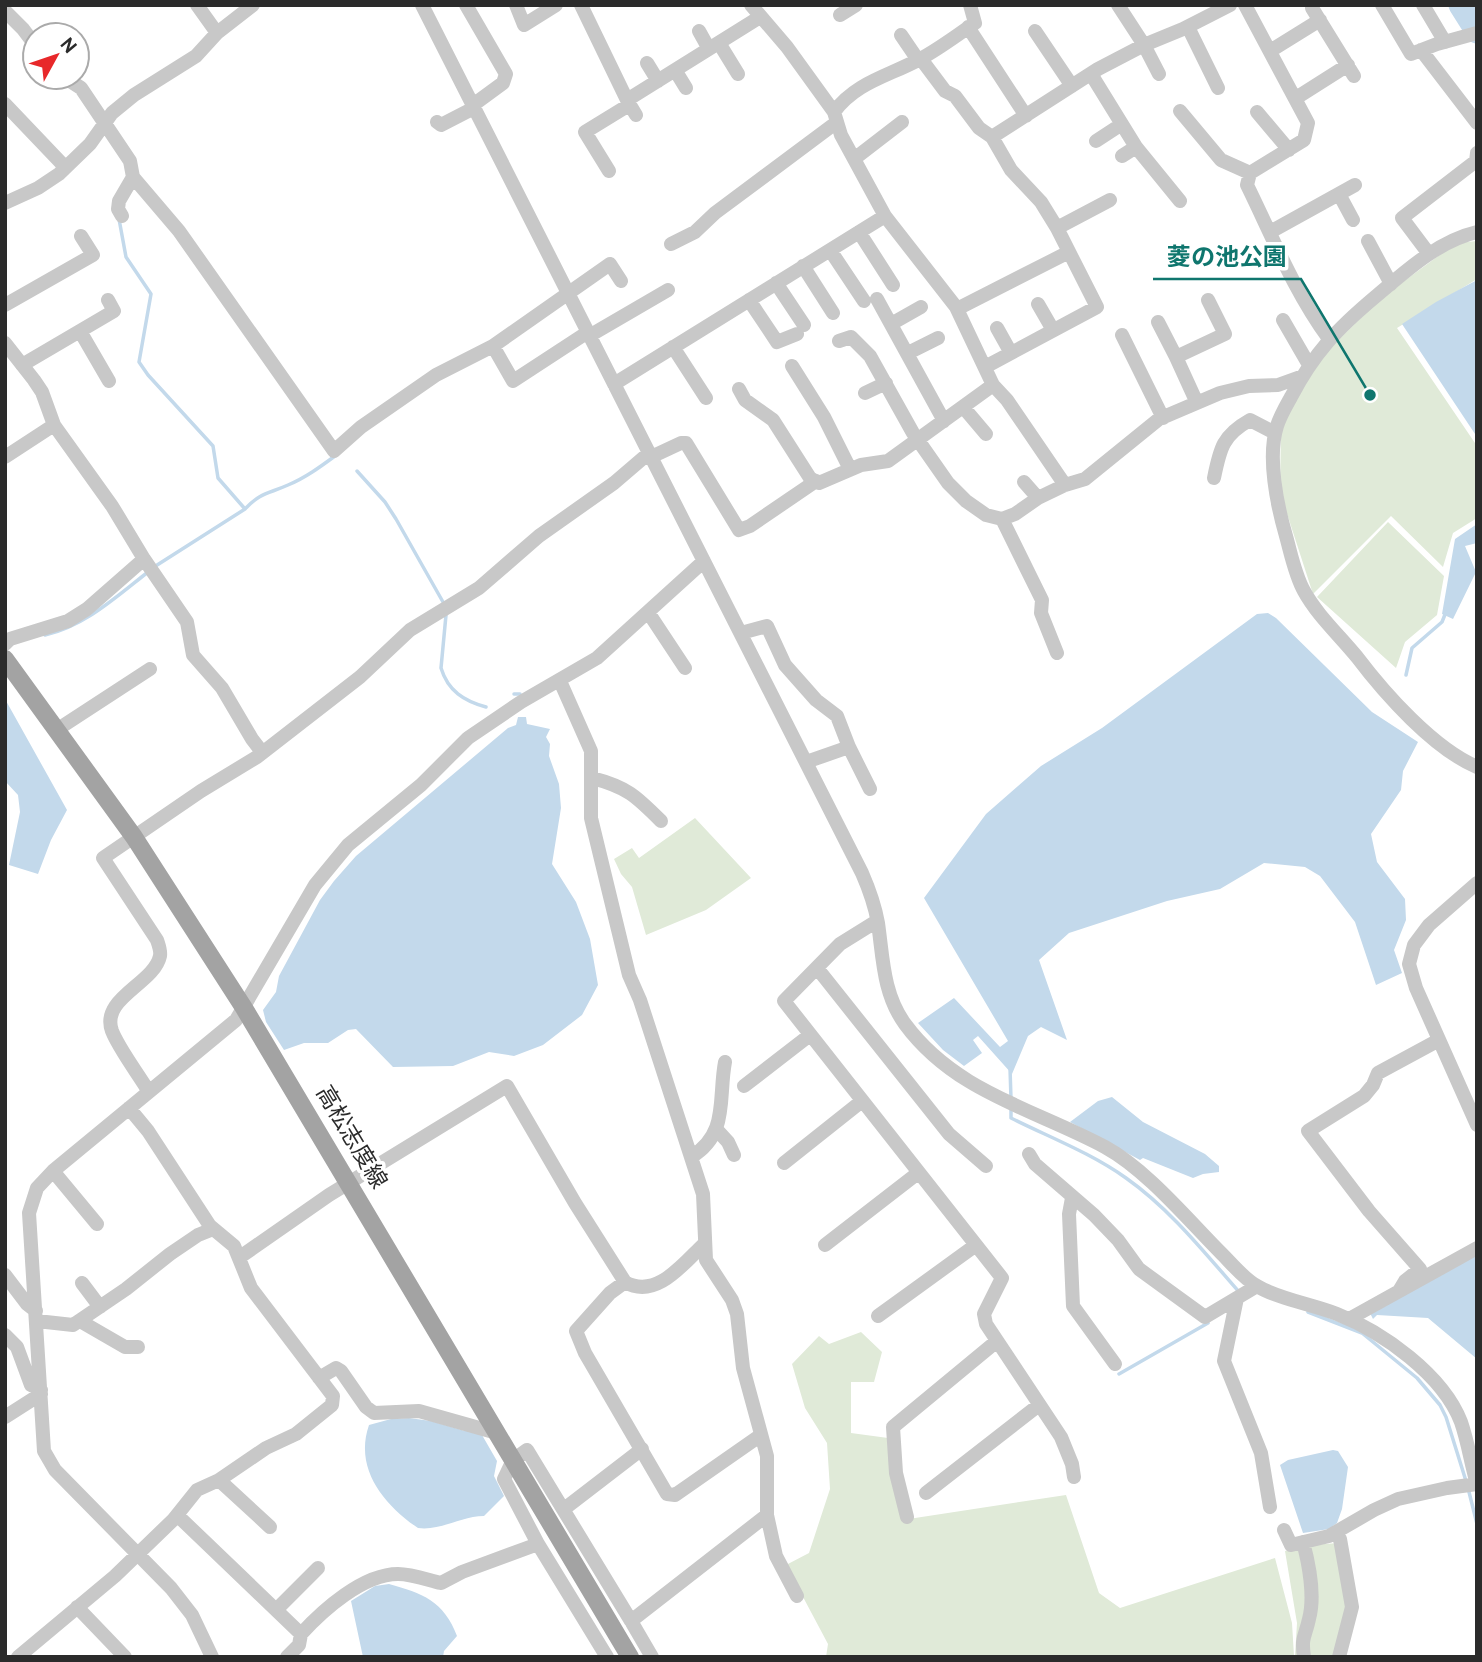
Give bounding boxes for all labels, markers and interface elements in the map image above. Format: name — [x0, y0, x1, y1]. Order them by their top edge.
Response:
north arrow — [21, 21, 91, 91]
text: N — [54, 33, 81, 59]
callout: 菱の池公園 — [1153, 234, 1301, 279]
text: 菱の池公園 — [1167, 244, 1287, 274]
street label: 高松志度線 — [308, 1081, 392, 1195]

